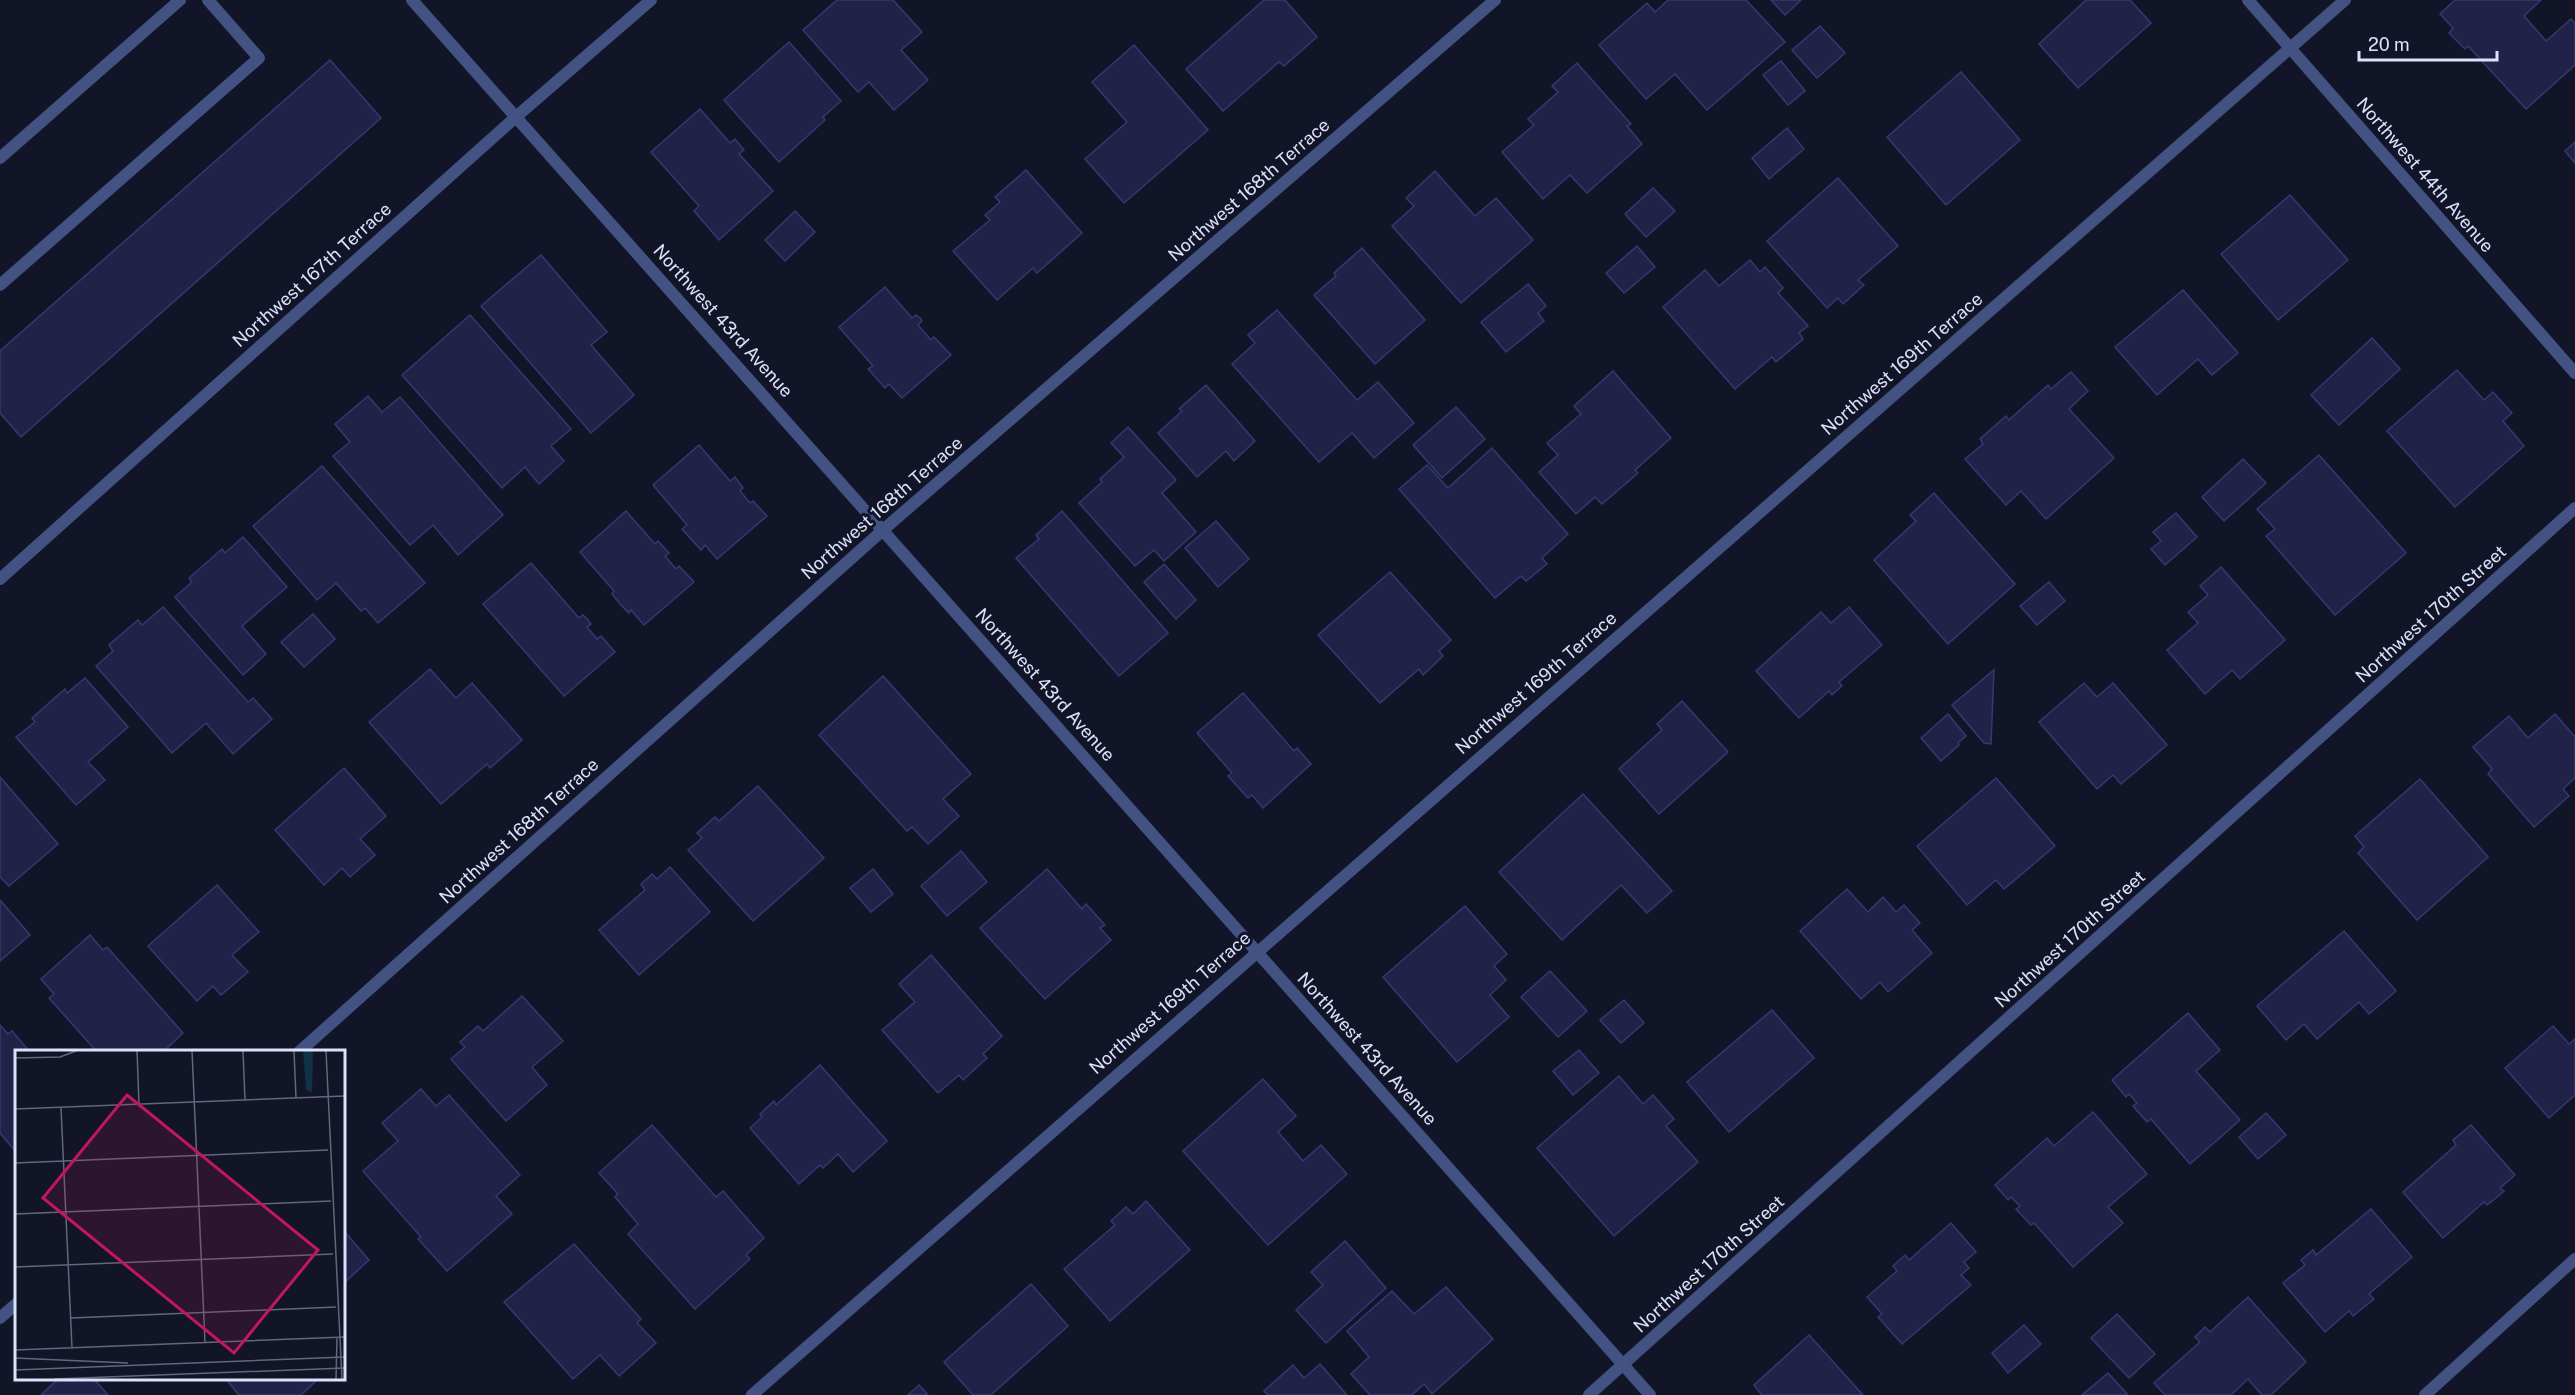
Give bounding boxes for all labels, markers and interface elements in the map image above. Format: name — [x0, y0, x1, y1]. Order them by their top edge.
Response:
scale bar — [2359, 24, 2497, 62]
text: 20 m — [2368, 34, 2410, 55]
street label: Northwest 44th Avenue — [2353, 93, 2498, 256]
street label: Northwest 168th Terrace — [1164, 114, 1334, 265]
street label: Northwest 167th Terrace — [228, 198, 395, 351]
street label: Northwest 43rd Avenue — [649, 240, 797, 401]
street label: Northwest 169th Terrace — [1817, 288, 1986, 439]
street label: Northwest 168th Terrace — [797, 432, 967, 583]
street label: Northwest 170th Street — [2351, 541, 2510, 687]
street label: Northwest 43rd Avenue — [971, 604, 1119, 765]
street label: Northwest 169th Terrace — [1451, 607, 1620, 758]
street label: Northwest 168th Terrace — [435, 754, 603, 908]
street label: Northwest 170th Street — [1990, 866, 2149, 1012]
street label: Northwest 169th Terrace — [1085, 927, 1254, 1078]
street label: Northwest 43rd Avenue — [1293, 968, 1441, 1129]
inset map — [15, 1050, 345, 1380]
street label: Northwest 170th Street — [1629, 1191, 1788, 1337]

